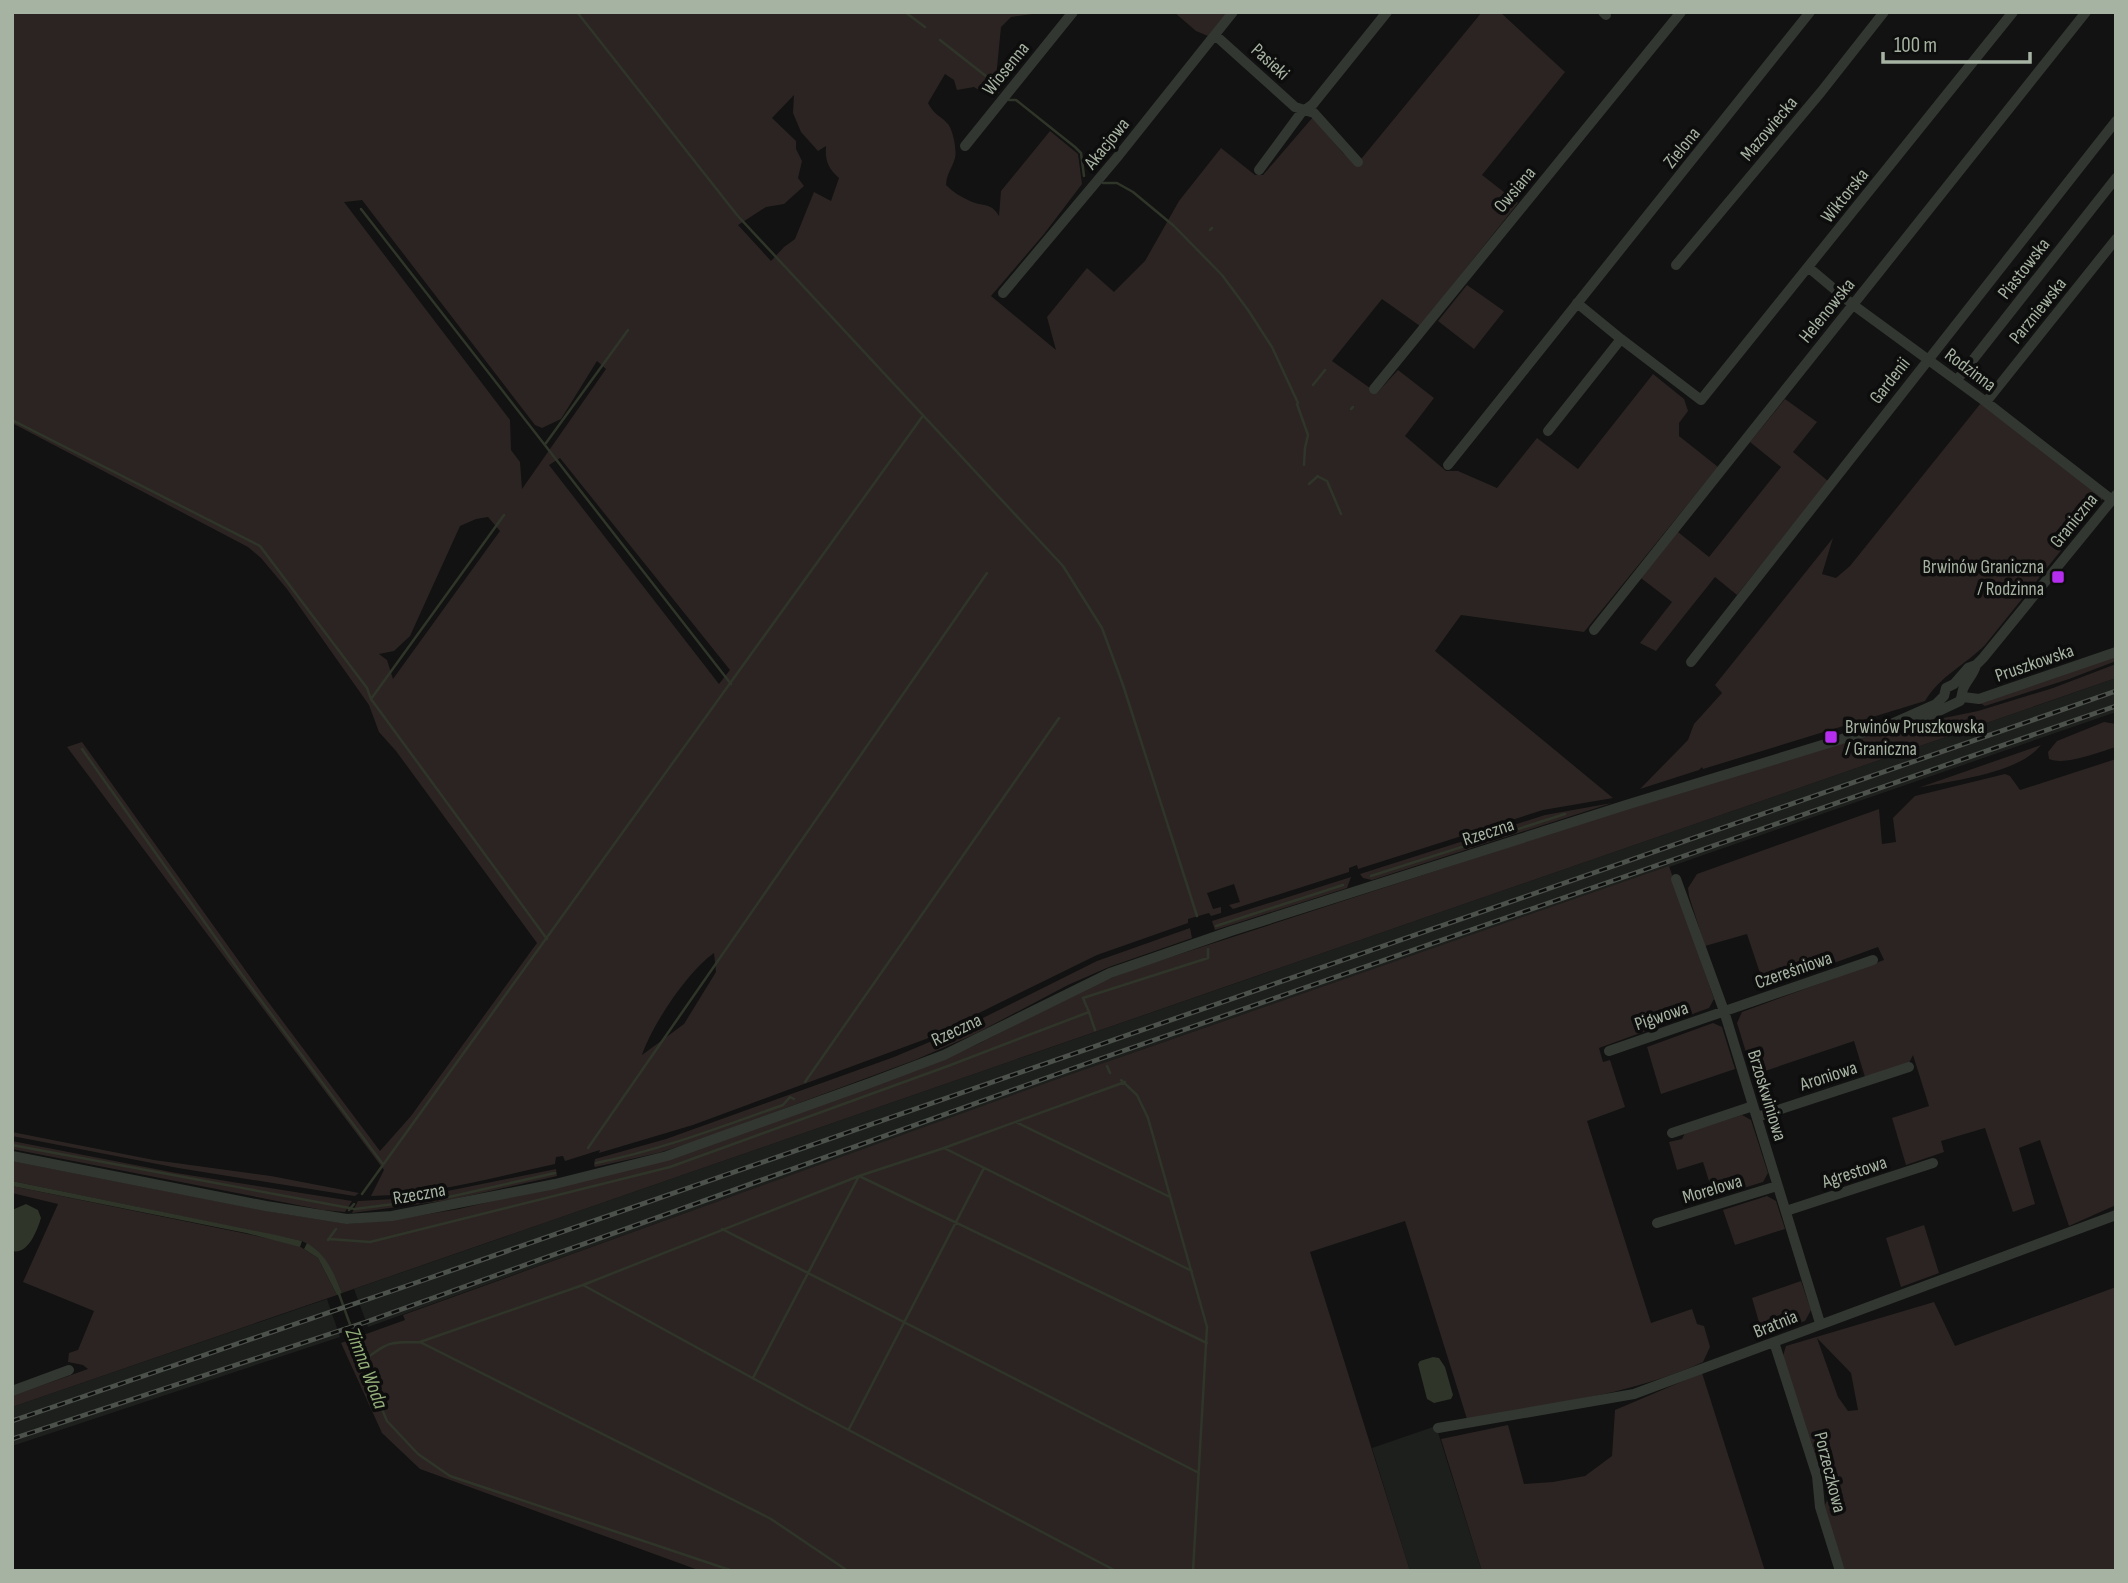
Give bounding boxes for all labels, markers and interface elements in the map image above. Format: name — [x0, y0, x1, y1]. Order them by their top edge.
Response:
scale bar — [1883, 21, 2030, 65]
text: 100 m — [1894, 33, 1937, 58]
street label: Wiosenna — [978, 38, 1035, 100]
street label: Pasieki — [1246, 39, 1294, 85]
street label: Mazowiecka — [1736, 92, 1803, 166]
street label: Akacjowa — [1079, 114, 1135, 175]
street label: Zielona — [1659, 123, 1706, 173]
street label: Owsiana — [1489, 162, 1541, 218]
street label: Wiktorska — [1816, 164, 1874, 228]
street label: Piastowska — [1993, 234, 2055, 304]
street label: Parzniewska — [2004, 273, 2072, 349]
street label: Helenowska — [1794, 274, 1860, 348]
street label: Rodzinna — [1940, 343, 2000, 397]
street label: Gardenii — [1865, 353, 1915, 409]
street label: Graniczna — [2045, 489, 2103, 553]
place label: Brwinów Graniczna / Rodzinna — [1923, 556, 2044, 601]
marker: Brwinów Graniczna / Rodzinna — [2050, 569, 2066, 585]
street label: Pruszkowska — [1992, 639, 2077, 688]
place label: Brwinów Pruszkowska / Graniczna — [1845, 716, 1985, 761]
marker: Brwinów Pruszkowska / Graniczna — [1823, 729, 1839, 745]
street label: Rzeczna — [1460, 813, 1517, 852]
street label: Czereśniowa — [1752, 946, 1835, 994]
street label: Pigwowa — [1632, 997, 1691, 1036]
street label: Rzeczna — [928, 1009, 985, 1052]
street label: Brzoskwiniowa — [1742, 1047, 1791, 1144]
street label: Aroniowa — [1796, 1056, 1860, 1097]
street label: Agrestowa — [1818, 1151, 1890, 1194]
street label: Morelowa — [1680, 1170, 1745, 1209]
street label: Rzeczna — [391, 1179, 447, 1210]
street label: Bratnia — [1750, 1305, 1801, 1344]
water label: Zimna Woda — [339, 1323, 394, 1413]
street label: Porzeczkowa — [1808, 1430, 1851, 1515]

